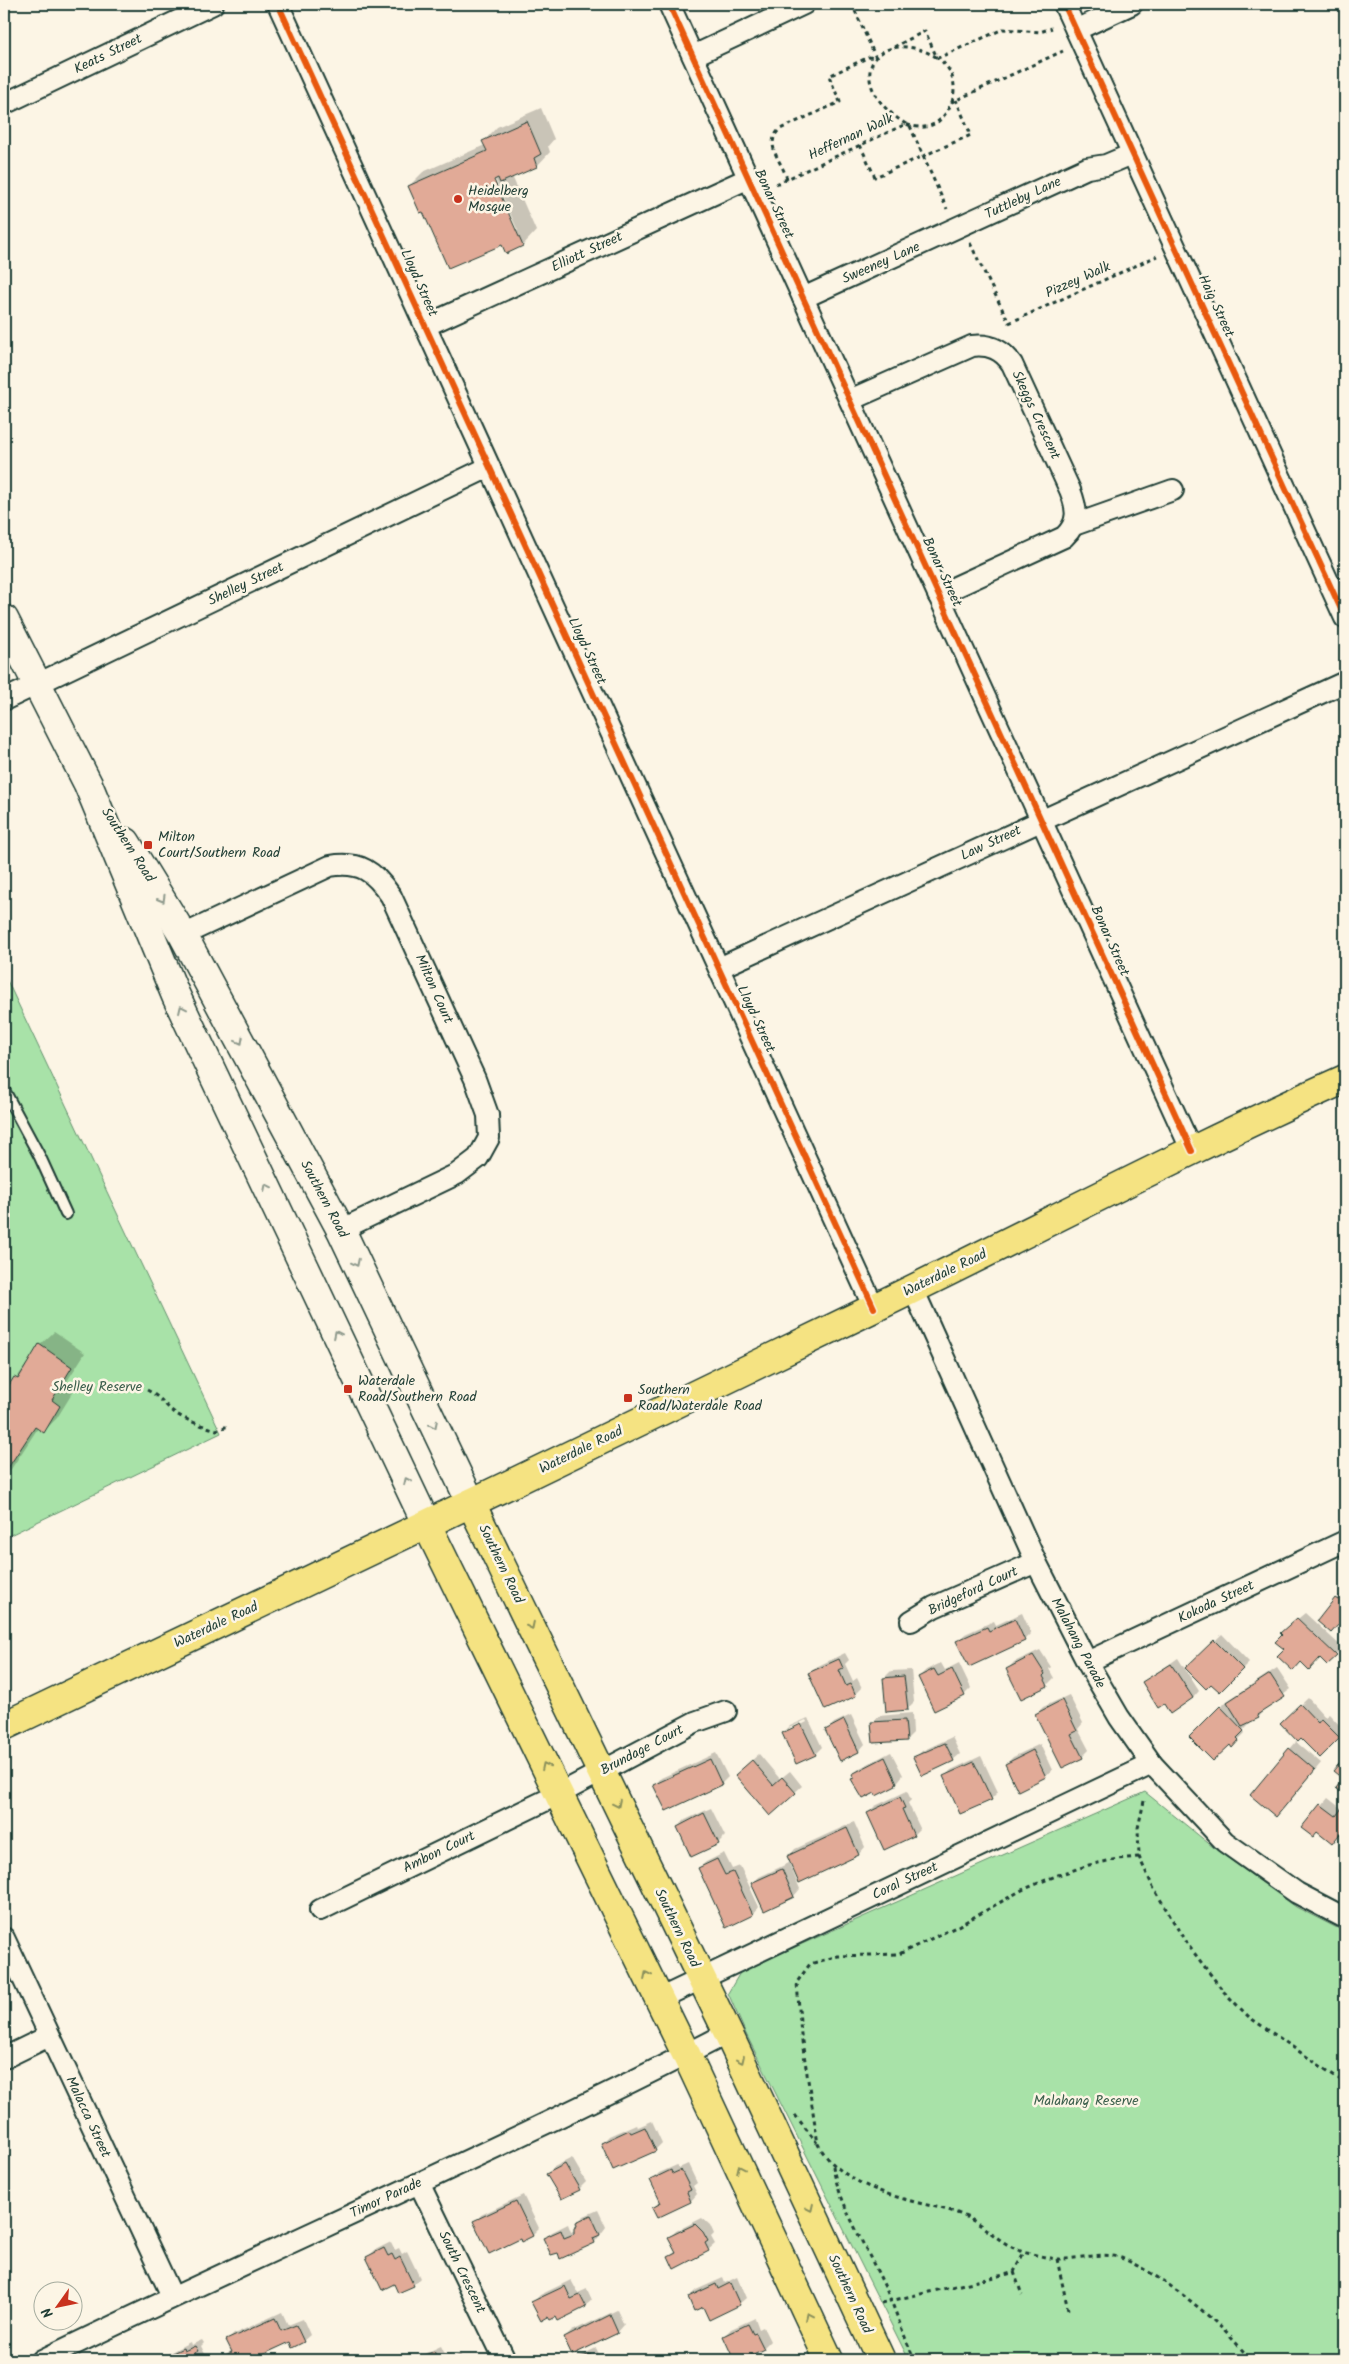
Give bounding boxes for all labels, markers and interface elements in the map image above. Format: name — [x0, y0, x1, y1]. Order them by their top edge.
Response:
street label: Keats Street — [70, 28, 146, 80]
street label: Heffernan Walk — [805, 107, 898, 166]
street label: Bonar Street — [748, 165, 800, 243]
street label: Tuttleby Lane — [981, 170, 1066, 225]
place label: Heidelberg Mosque — [468, 180, 529, 218]
marker: Heidelberg Mosque — [452, 193, 464, 205]
street label: Elliott Street — [548, 226, 627, 278]
street label: Sweeney Lane — [838, 236, 924, 290]
street label: Lloyd Street — [394, 246, 444, 321]
street label: Pizzey Walk — [1042, 256, 1114, 304]
street label: Haig Street — [1192, 271, 1240, 342]
street label: Skeggs Crescent — [1006, 367, 1066, 464]
street label: Bonar Street — [916, 533, 968, 611]
street label: Shelley Street — [204, 556, 288, 612]
street label: Lloyd Street — [562, 614, 612, 689]
street label: Southern Road — [95, 803, 161, 888]
street label: Law Street — [957, 819, 1026, 867]
place label: Milton Court/Southern Road — [158, 826, 281, 864]
marker: Milton Court/Southern Road — [142, 839, 154, 851]
one-way arrow — [155, 893, 165, 902]
street label: Bonar Street — [1085, 902, 1136, 980]
street label: Milton Court — [409, 951, 459, 1028]
street label: Lloyd Street — [731, 982, 781, 1057]
one-way arrow — [178, 1005, 188, 1014]
one-way arrow — [234, 1036, 244, 1045]
street label: Southern Road — [294, 1156, 354, 1243]
one-way arrow — [263, 1183, 273, 1192]
street label: Waterdale Road — [899, 1243, 992, 1303]
one-way arrow — [350, 1257, 360, 1266]
one-way arrow — [333, 1330, 343, 1339]
place label: Waterdale Road/Southern Road — [358, 1370, 478, 1408]
park label: Shelley Reserve — [52, 1376, 143, 1398]
place label: Southern Road/Waterdale Road — [638, 1379, 763, 1417]
marker: Waterdale Road/Southern Road — [342, 1383, 354, 1395]
marker: Southern Road/Waterdale Road — [622, 1392, 634, 1404]
one-way arrow — [428, 1420, 438, 1429]
street label: Waterdale Road — [535, 1420, 628, 1480]
one-way arrow — [403, 1477, 413, 1486]
street label: Southern Road — [472, 1521, 530, 1608]
street label: Bridgeford Court — [924, 1560, 1022, 1622]
street label: Kokoda Street — [1174, 1574, 1258, 1629]
street label: Malahang Parade — [1045, 1594, 1112, 1693]
street label: Waterdale Road — [170, 1595, 263, 1654]
one-way arrow — [525, 1621, 535, 1630]
street label: Brundage Court — [596, 1719, 688, 1781]
one-way arrow — [541, 1762, 551, 1771]
one-way arrow — [611, 1799, 621, 1808]
street label: Ambon Court — [399, 1825, 479, 1879]
street label: Coral Street — [868, 1856, 942, 1906]
street label: Southern Road — [648, 1885, 706, 1972]
one-way arrow — [643, 1971, 653, 1980]
one-way arrow — [734, 2055, 745, 2064]
street label: Malacca Street — [59, 2073, 117, 2162]
park label: Malahang Reserve — [1034, 2090, 1139, 2112]
one-way arrow — [736, 2165, 746, 2174]
street label: Timor Parade — [346, 2171, 426, 2224]
one-way arrow — [803, 2202, 813, 2211]
street label: South Crescent — [432, 2227, 492, 2318]
street label: Southern Road — [822, 2251, 878, 2338]
north arrow — [32, 2282, 82, 2332]
text: N — [36, 2303, 60, 2322]
one-way arrow — [804, 2312, 815, 2321]

